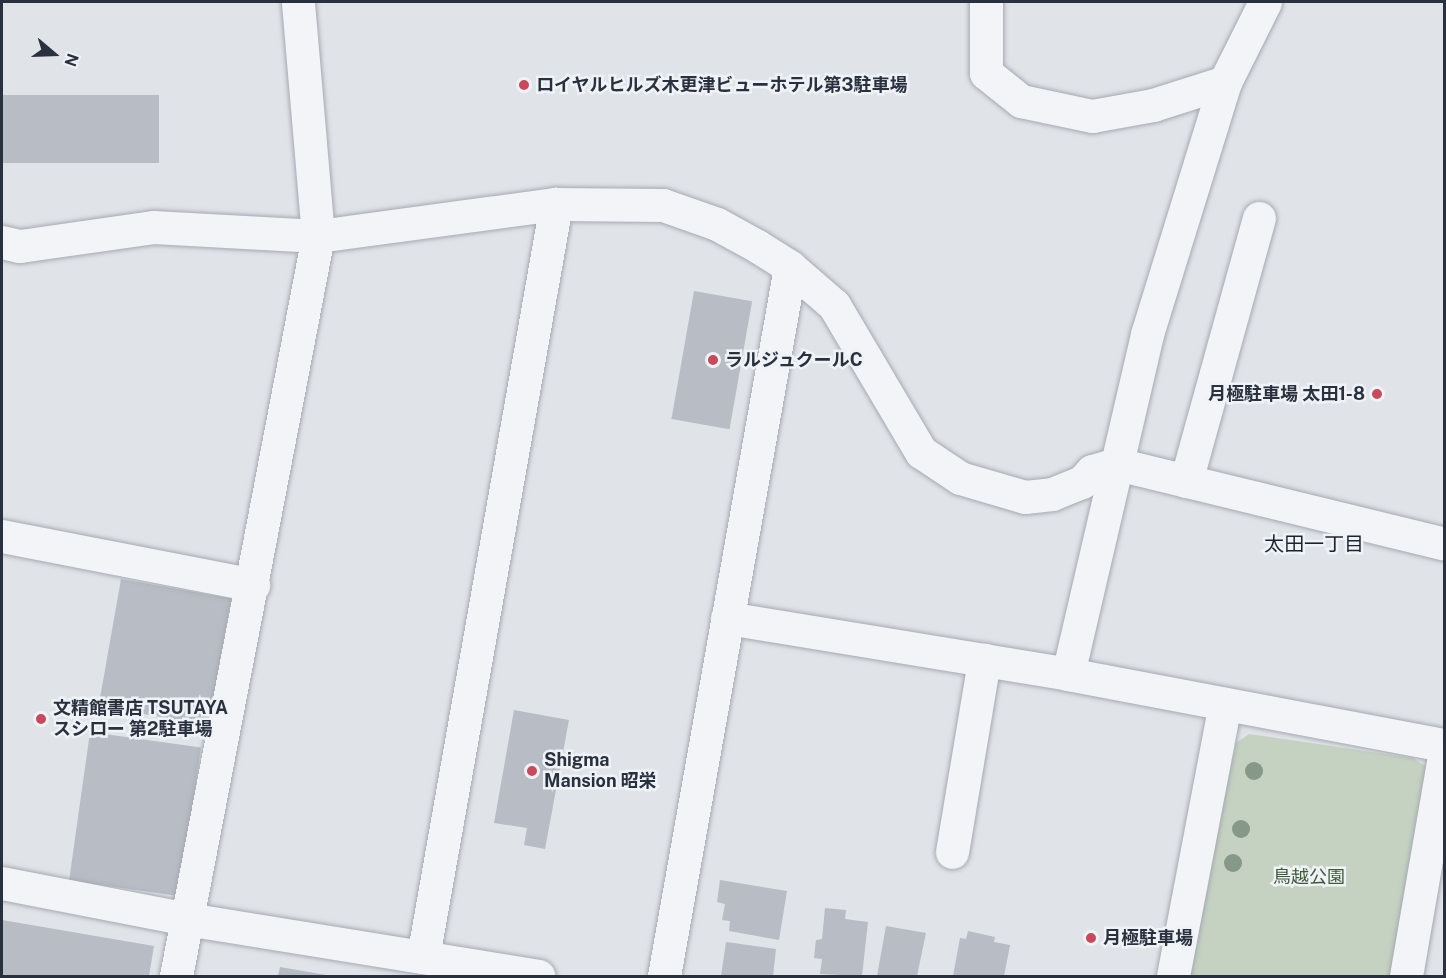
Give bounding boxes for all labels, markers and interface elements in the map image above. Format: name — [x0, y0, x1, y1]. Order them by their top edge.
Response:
north arrow — [24, 24, 84, 84]
text: N — [60, 51, 83, 69]
place label: ロイヤルヒルズ木更津ビューホテル第3駐車場 — [536, 74, 908, 96]
marker: ロイヤルヒルズ木更津ビューホテル第3駐車場 — [517, 78, 531, 92]
place label: ラルジュクールC — [725, 349, 864, 371]
marker: ラルジュクールC — [706, 353, 720, 367]
place label: 月極駐車場 太田1-8 — [1208, 383, 1365, 405]
marker: 月極駐車場 太田1-8 — [1370, 387, 1384, 401]
district label: 太田一丁目 — [1264, 532, 1364, 556]
place label: 文精館書店 TSUTAYA スシロー 第2駐車場 — [53, 698, 228, 740]
marker: 文精館書店 TSUTAYA スシロー 第2駐車場 — [34, 712, 48, 726]
place label: Shigma Mansion 昭栄 — [544, 750, 657, 792]
marker: Shigma Mansion 昭栄 — [525, 764, 539, 778]
park label: 鳥越公園 — [1273, 866, 1345, 888]
place label: 月極駐車場 — [1103, 927, 1193, 949]
marker: 月極駐車場 — [1084, 931, 1098, 945]

